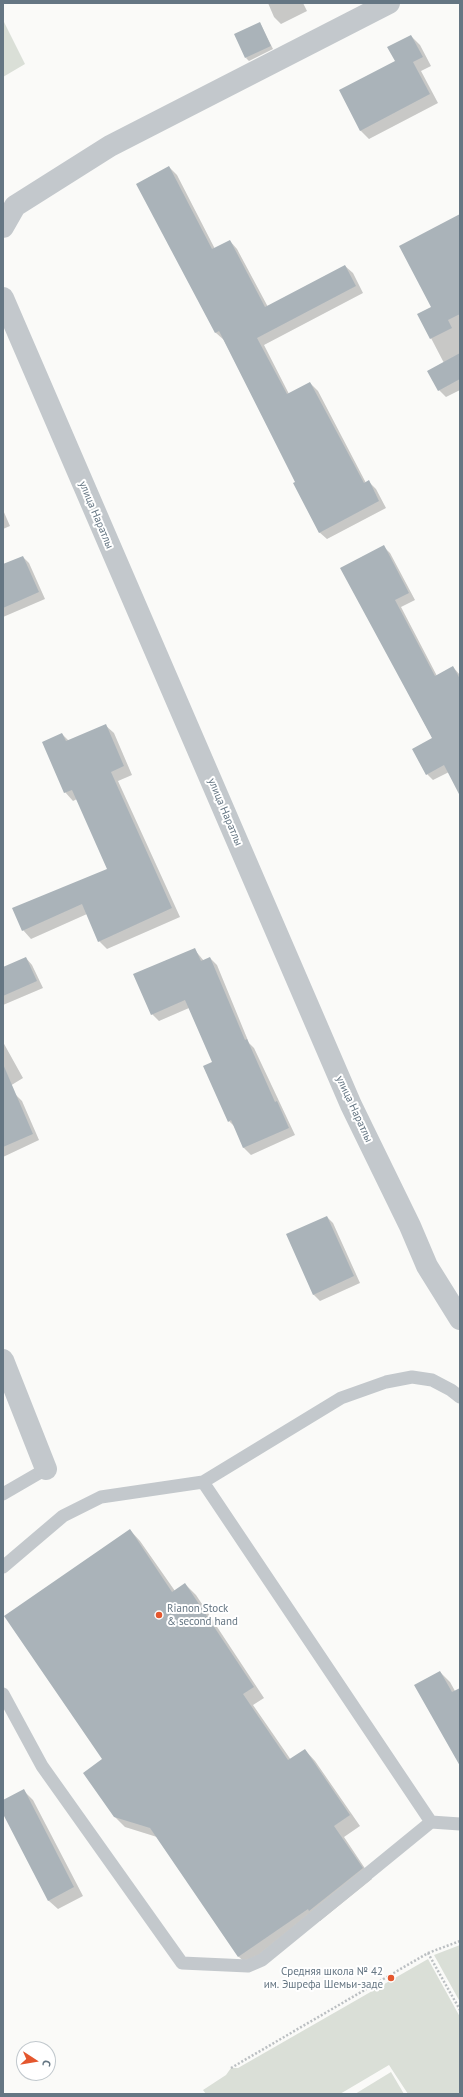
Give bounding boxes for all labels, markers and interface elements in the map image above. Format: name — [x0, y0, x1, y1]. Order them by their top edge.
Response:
street label: улица Наратлы — [76, 479, 116, 551]
street label: улица Наратлы — [205, 776, 245, 848]
street label: улица Наратлы — [333, 1074, 375, 1144]
place label: Rianon Stock & second hand — [167, 1602, 238, 1628]
marker: Rianon Stock & second hand — [154, 1610, 164, 1620]
place label: Средняя школа № 42 им. Эшрефа Шемьи-заде — [264, 1965, 383, 1991]
marker: Средняя школа № 42 им. Эшрефа Шемьи-заде — [386, 1973, 396, 1983]
north arrow — [16, 2041, 56, 2081]
text: С — [39, 2059, 54, 2068]

